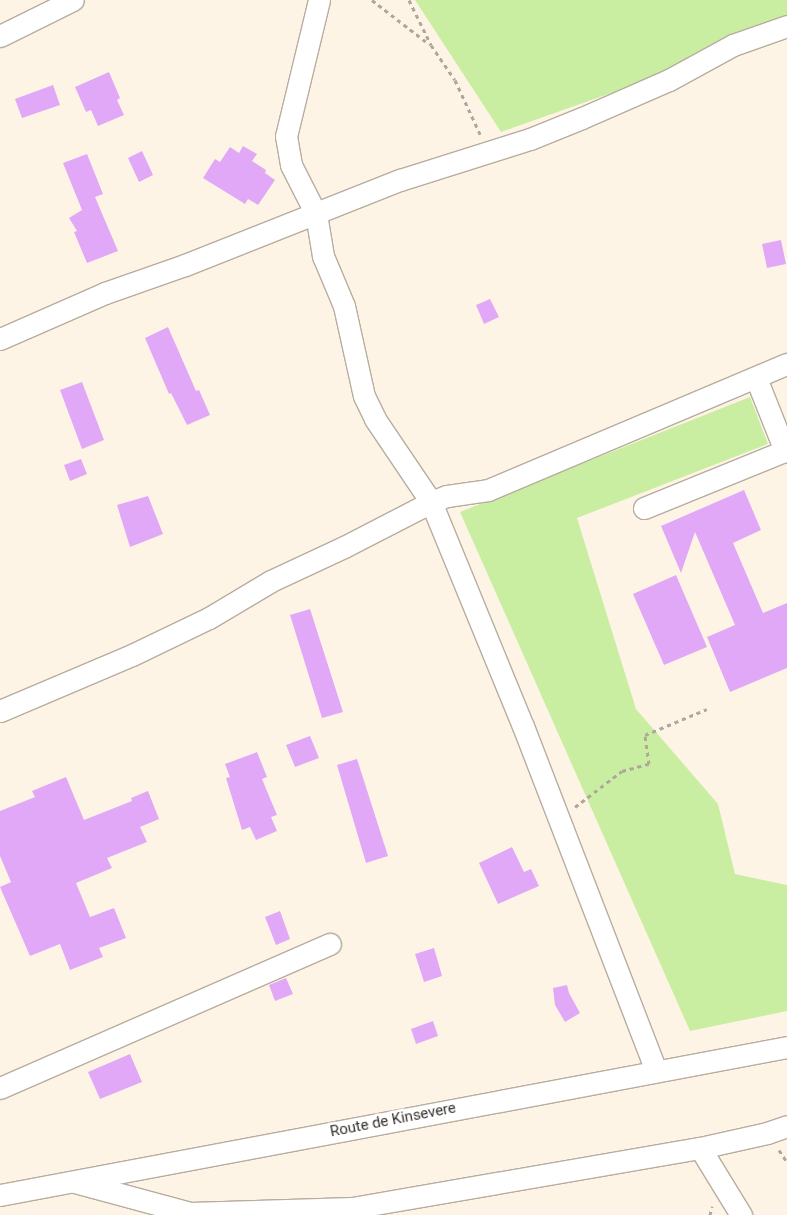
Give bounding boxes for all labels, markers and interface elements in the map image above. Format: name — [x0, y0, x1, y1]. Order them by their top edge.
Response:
street label: Route de Kinsevere — [329, 1099, 457, 1141]

